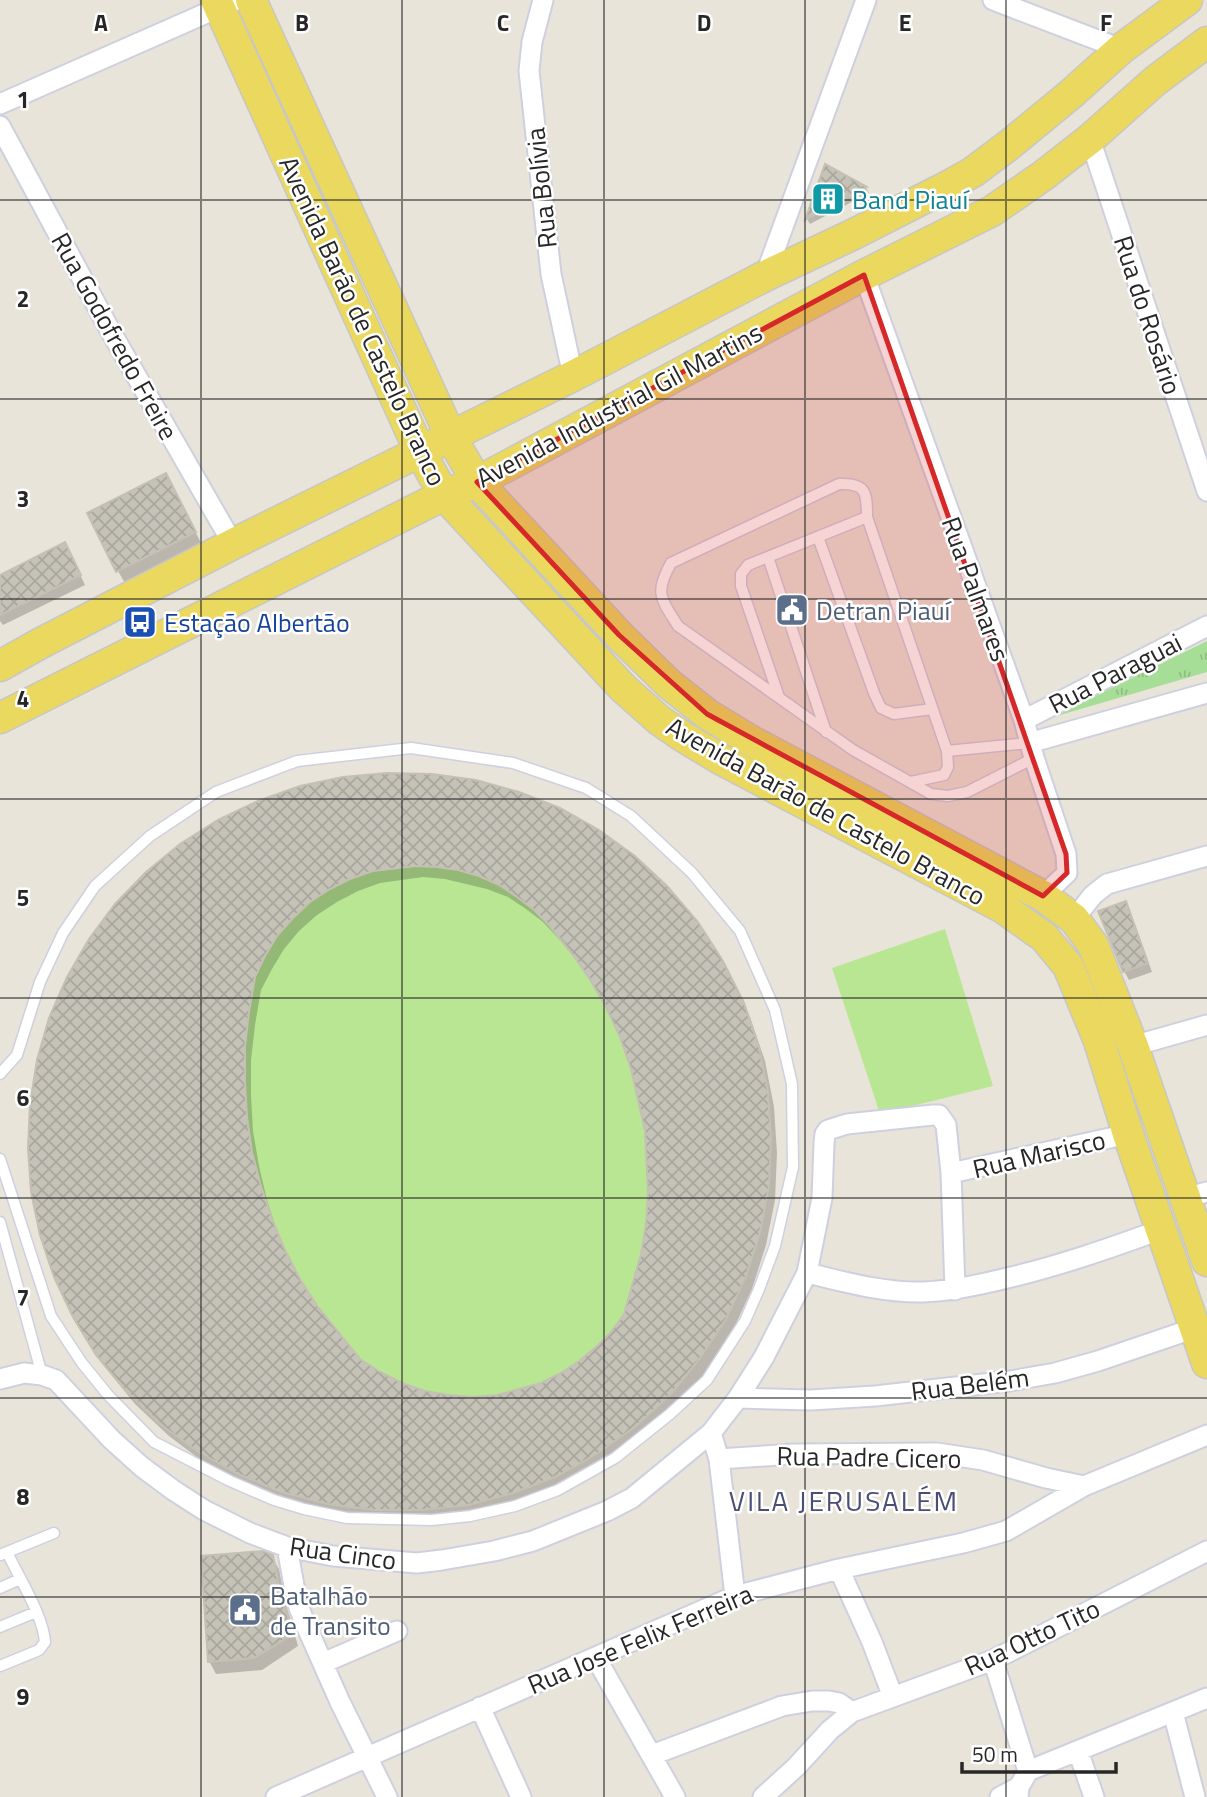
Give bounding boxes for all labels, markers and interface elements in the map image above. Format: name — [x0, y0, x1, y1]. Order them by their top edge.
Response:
text: A — [94, 5, 108, 40]
text: B — [295, 5, 309, 40]
text: C — [497, 5, 509, 40]
text: D — [697, 5, 711, 40]
text: E — [899, 5, 911, 40]
text: F — [1100, 5, 1112, 40]
text: 1 — [17, 82, 29, 117]
street label: Rua Bolívia — [515, 126, 567, 250]
street label: Avenida Barão de Castelo Branco — [269, 150, 457, 492]
building icon: Band Piauí — [809, 180, 847, 218]
place label: Band Piauí — [852, 180, 970, 219]
street label: Rua Godofredo Freire — [42, 225, 188, 447]
street label: Rua do Rosário — [1104, 231, 1192, 399]
text: 2 — [17, 281, 29, 316]
street label: Avenida Industrial Gil Martins — [469, 313, 769, 497]
text: 3 — [17, 481, 29, 516]
street label: Rua Palmares — [932, 511, 1020, 667]
public building icon: Detran Piauí — [773, 591, 811, 629]
place label: Detran Piauí — [816, 591, 953, 630]
bus stop icon: Estação Albertão — [121, 603, 159, 641]
place label: Estação Albertão — [164, 603, 350, 642]
street label: Rua Paraguai — [1042, 623, 1188, 723]
text: 4 — [17, 681, 29, 716]
street label: Avenida Barão de Castelo Branco — [659, 707, 993, 915]
text: 5 — [17, 880, 29, 915]
text: 6 — [17, 1080, 30, 1115]
street label: Rua Marisco — [969, 1120, 1109, 1188]
text: 7 — [17, 1280, 29, 1315]
street label: Rua Belém — [909, 1357, 1031, 1411]
street label: Rua Padre Cicero — [776, 1436, 962, 1478]
text: 8 — [17, 1479, 30, 1514]
district label: VILA JERUSALÉM — [729, 1479, 959, 1522]
street label: Rua Cinco — [287, 1526, 399, 1580]
street label: Rua Jose Felix Ferreira — [521, 1574, 759, 1704]
place label: Batalhão de Transito — [270, 1576, 391, 1645]
street label: Rua Otto Tito — [958, 1589, 1106, 1685]
public building icon: Batalhão de Transito — [226, 1591, 264, 1629]
text: 9 — [17, 1679, 30, 1714]
scale bar — [962, 1730, 1116, 1774]
text: 50 m — [972, 1738, 1018, 1770]

